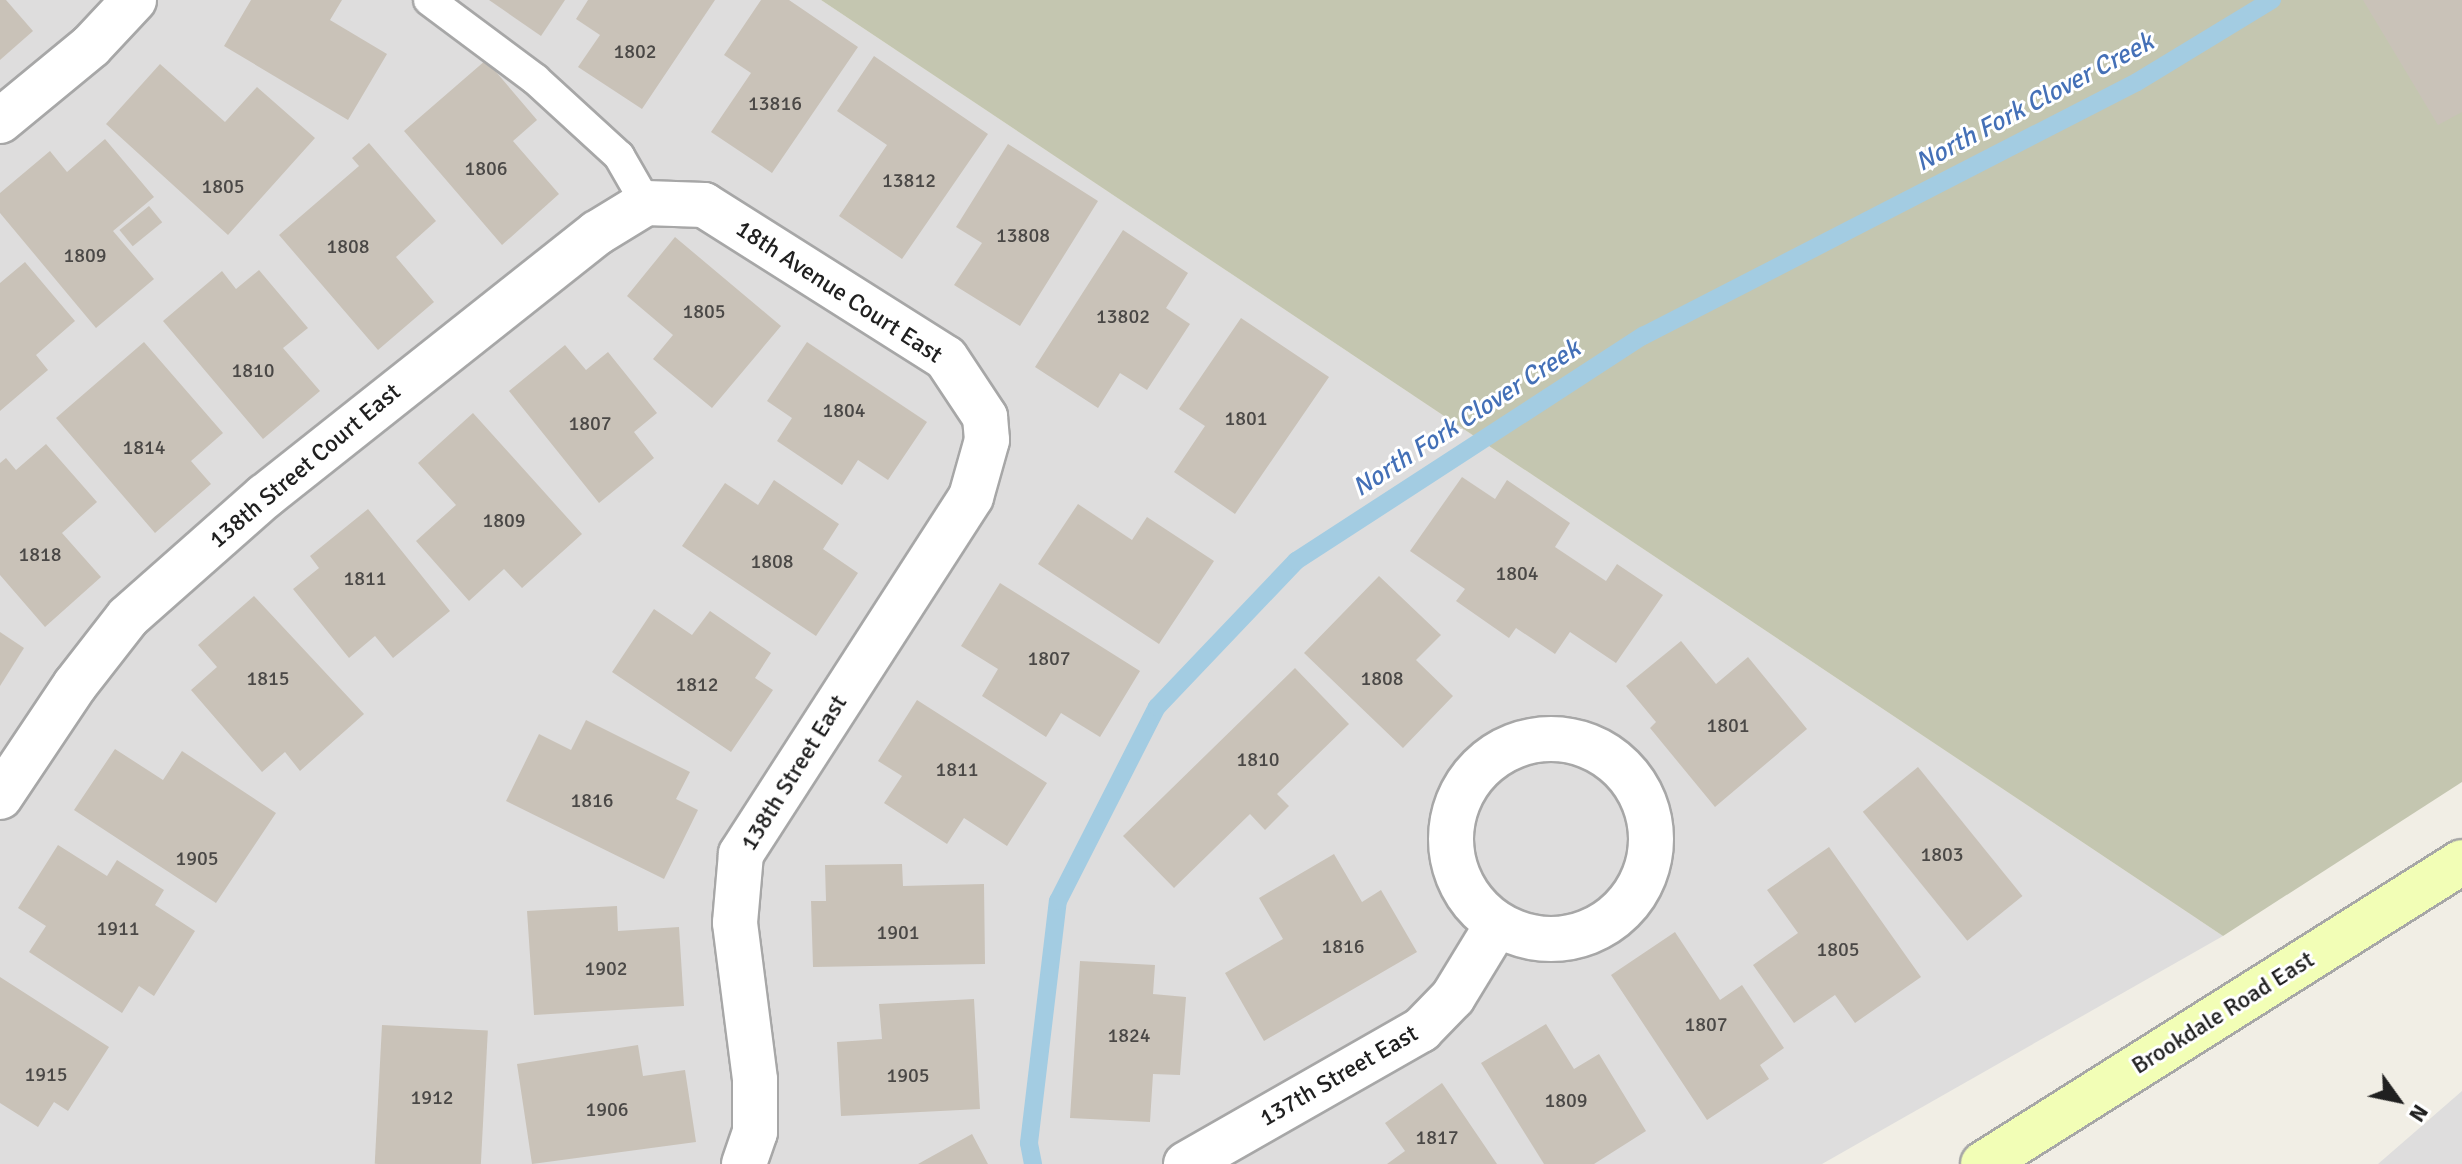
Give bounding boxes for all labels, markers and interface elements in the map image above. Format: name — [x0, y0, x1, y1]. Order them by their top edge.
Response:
water label: North Fork Clover Creek — [1911, 27, 2159, 179]
house number: 1802 — [613, 39, 657, 63]
house number: 13816 — [748, 91, 802, 115]
house number: 1806 — [464, 156, 508, 180]
house number: 13812 — [882, 168, 936, 192]
house number: 1805 — [201, 174, 245, 198]
street label: 18th Avenue Court East — [730, 214, 948, 370]
house number: 13808 — [996, 223, 1050, 247]
house number: 1808 — [326, 234, 370, 258]
house number: 1809 — [63, 243, 107, 267]
house number: 1805 — [682, 299, 726, 323]
house number: 13802 — [1096, 304, 1150, 328]
water label: North Fork Clover Creek — [1347, 334, 1587, 504]
house number: 1810 — [231, 358, 275, 382]
street label: 138th Street Court East — [203, 378, 407, 554]
house number: 1804 — [822, 398, 866, 422]
house number: 1801 — [1224, 406, 1268, 430]
house number: 1807 — [568, 411, 612, 435]
house number: 1814 — [122, 435, 166, 459]
house number: 1809 — [482, 508, 526, 532]
house number: 1818 — [18, 542, 62, 566]
house number: 1808 — [750, 549, 794, 573]
house number: 1804 — [1495, 561, 1539, 585]
house number: 1811 — [343, 566, 387, 590]
house number: 1807 — [1027, 646, 1071, 670]
house number: 1815 — [246, 666, 290, 690]
house number: 1808 — [1360, 666, 1404, 690]
house number: 1812 — [675, 672, 719, 696]
street label: 138th Street East — [735, 690, 853, 856]
house number: 1801 — [1706, 713, 1750, 737]
house number: 1810 — [1236, 747, 1280, 771]
house number: 1811 — [935, 757, 979, 781]
house number: 1816 — [570, 788, 614, 812]
house number: 1803 — [1920, 842, 1964, 866]
house number: 1905 — [175, 846, 219, 870]
house number: 1911 — [96, 916, 140, 940]
house number: 1901 — [876, 920, 920, 944]
house number: 1816 — [1321, 934, 1365, 958]
house number: 1805 — [1816, 937, 1860, 961]
street label: Brookdale Road East — [2127, 945, 2319, 1081]
house number: 1902 — [584, 956, 628, 980]
house number: 1807 — [1684, 1012, 1728, 1036]
street label: 137th Street East — [1255, 1019, 1423, 1133]
house number: 1824 — [1107, 1023, 1151, 1047]
north arrow — [2358, 1060, 2438, 1140]
house number: 1915 — [24, 1062, 68, 1086]
house number: 1905 — [886, 1063, 930, 1087]
house number: 1912 — [410, 1085, 454, 1109]
house number: 1809 — [1544, 1088, 1588, 1112]
house number: 1906 — [585, 1097, 629, 1121]
text: N — [2403, 1100, 2434, 1127]
house number: 1817 — [1415, 1125, 1459, 1149]

